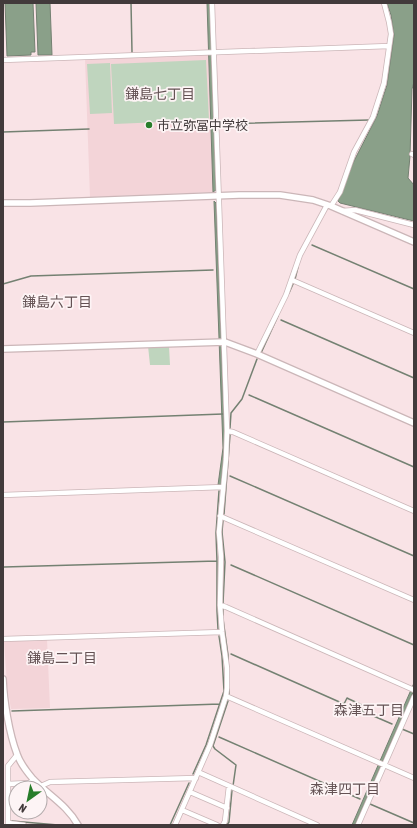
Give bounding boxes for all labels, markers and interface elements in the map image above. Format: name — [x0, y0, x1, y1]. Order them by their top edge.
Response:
district label: 鎌島七丁目 — [125, 86, 195, 102]
place label: 市立弥冨中学校 — [157, 118, 248, 133]
marker: 市立弥冨中学校 — [144, 120, 154, 130]
district label: 鎌島六丁目 — [22, 294, 92, 310]
district label: 鎌島二丁目 — [27, 650, 97, 666]
district label: 森津五丁目 — [334, 702, 404, 718]
north arrow — [8, 780, 48, 820]
district label: 森津四丁目 — [310, 781, 380, 797]
text: N — [17, 802, 29, 815]

